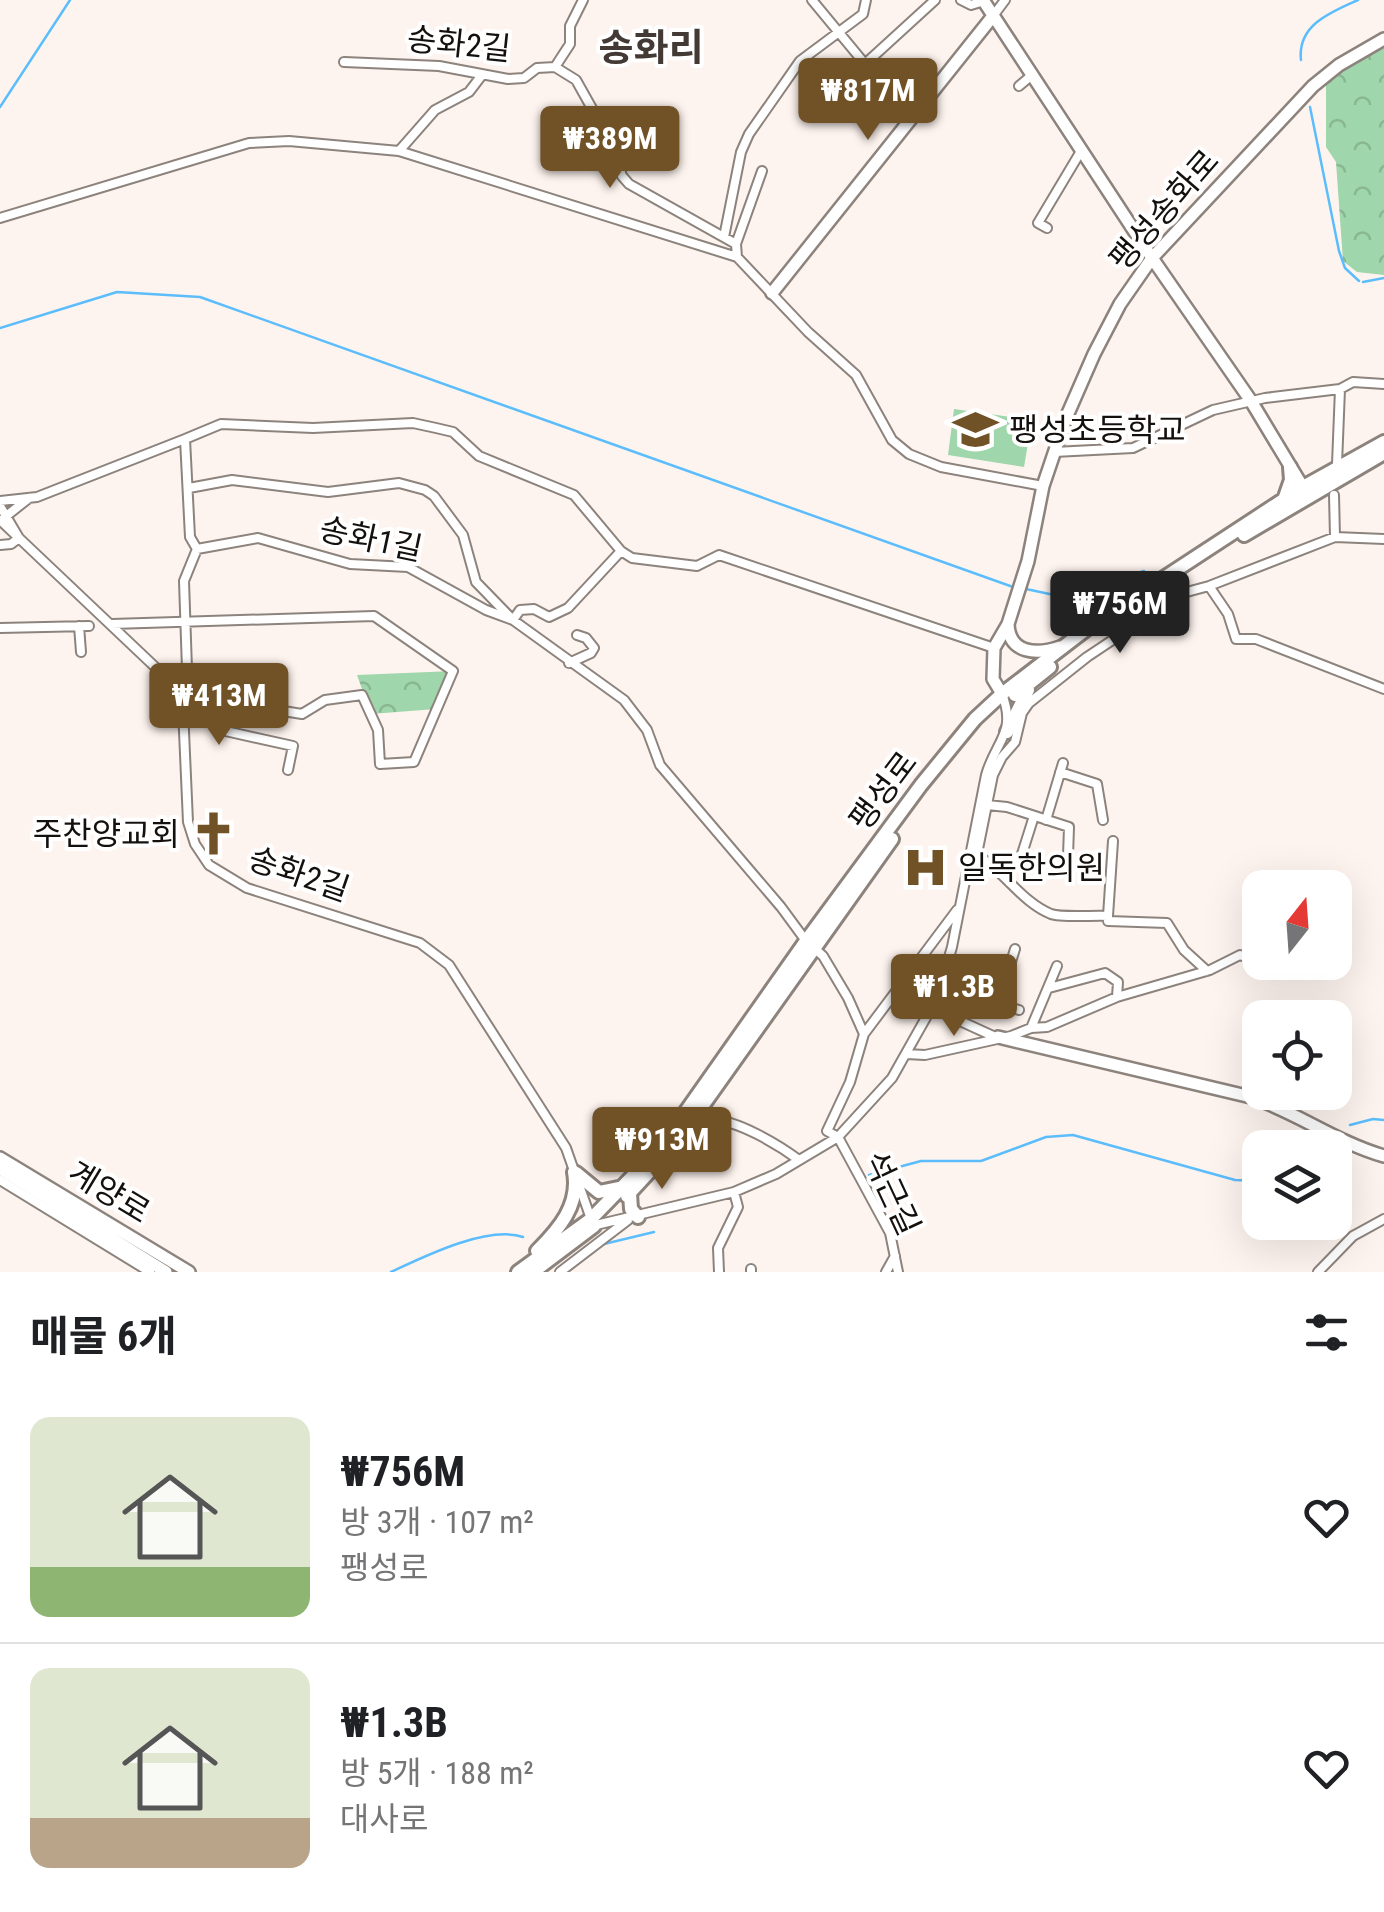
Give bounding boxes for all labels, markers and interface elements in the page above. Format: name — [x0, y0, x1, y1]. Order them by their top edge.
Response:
street label: 송화2길 — [405, 20, 513, 68]
district label: 송화리 — [599, 26, 703, 70]
pin: ₩817M — [798, 58, 938, 143]
text: ₩817M — [820, 71, 916, 109]
pin: ₩389M — [540, 106, 680, 191]
text: ₩389M — [562, 119, 658, 157]
street label: 팽성송화로 — [1101, 142, 1227, 278]
school or university icon: 팽성초등학교 — [952, 406, 1000, 454]
place label: 팽성초등학교 — [1009, 411, 1186, 449]
street label: 송화1길 — [316, 510, 426, 568]
pin: ₩756M — [1050, 571, 1190, 656]
text: ₩756M — [1072, 584, 1168, 622]
pin: ₩413M — [149, 663, 289, 748]
text: ₩413M — [171, 676, 267, 714]
street label: 팽성로 — [841, 744, 925, 838]
church icon: 주찬양교회 — [189, 810, 237, 858]
place label: 주찬양교회 — [33, 815, 180, 853]
street label: 송화2길 — [244, 839, 354, 909]
hospital icon: 일독한의원 — [901, 844, 949, 892]
place label: 일독한의원 — [958, 849, 1105, 887]
north arrow — [1242, 870, 1352, 980]
map controls — [1242, 870, 1352, 1240]
pin: ₩1.3B — [884, 954, 1024, 1039]
text: ₩1.3B — [913, 967, 995, 1005]
button: locate — [1242, 1000, 1352, 1110]
pin: ₩913M — [592, 1107, 732, 1192]
text: ₩913M — [614, 1120, 710, 1158]
button: layers — [1242, 1130, 1352, 1240]
street label: 석근길 — [856, 1145, 928, 1241]
street label: 계양로 — [61, 1153, 157, 1231]
icon: filters — [1299, 1305, 1354, 1360]
text: 매물 6개 — [30, 1312, 177, 1361]
text: ₩756M — [340, 1447, 465, 1496]
icon: home — [110, 1457, 230, 1577]
icon: heart — [1299, 1490, 1354, 1545]
text: 방 3개 · 107 m² — [340, 1503, 534, 1541]
text: 팽성로 — [340, 1549, 428, 1587]
text: ₩1.3B — [340, 1698, 448, 1747]
icon: home — [110, 1708, 230, 1828]
icon: heart — [1299, 1741, 1354, 1796]
text: 방 5개 · 188 m² — [340, 1754, 534, 1792]
text: 대사로 — [340, 1800, 428, 1838]

